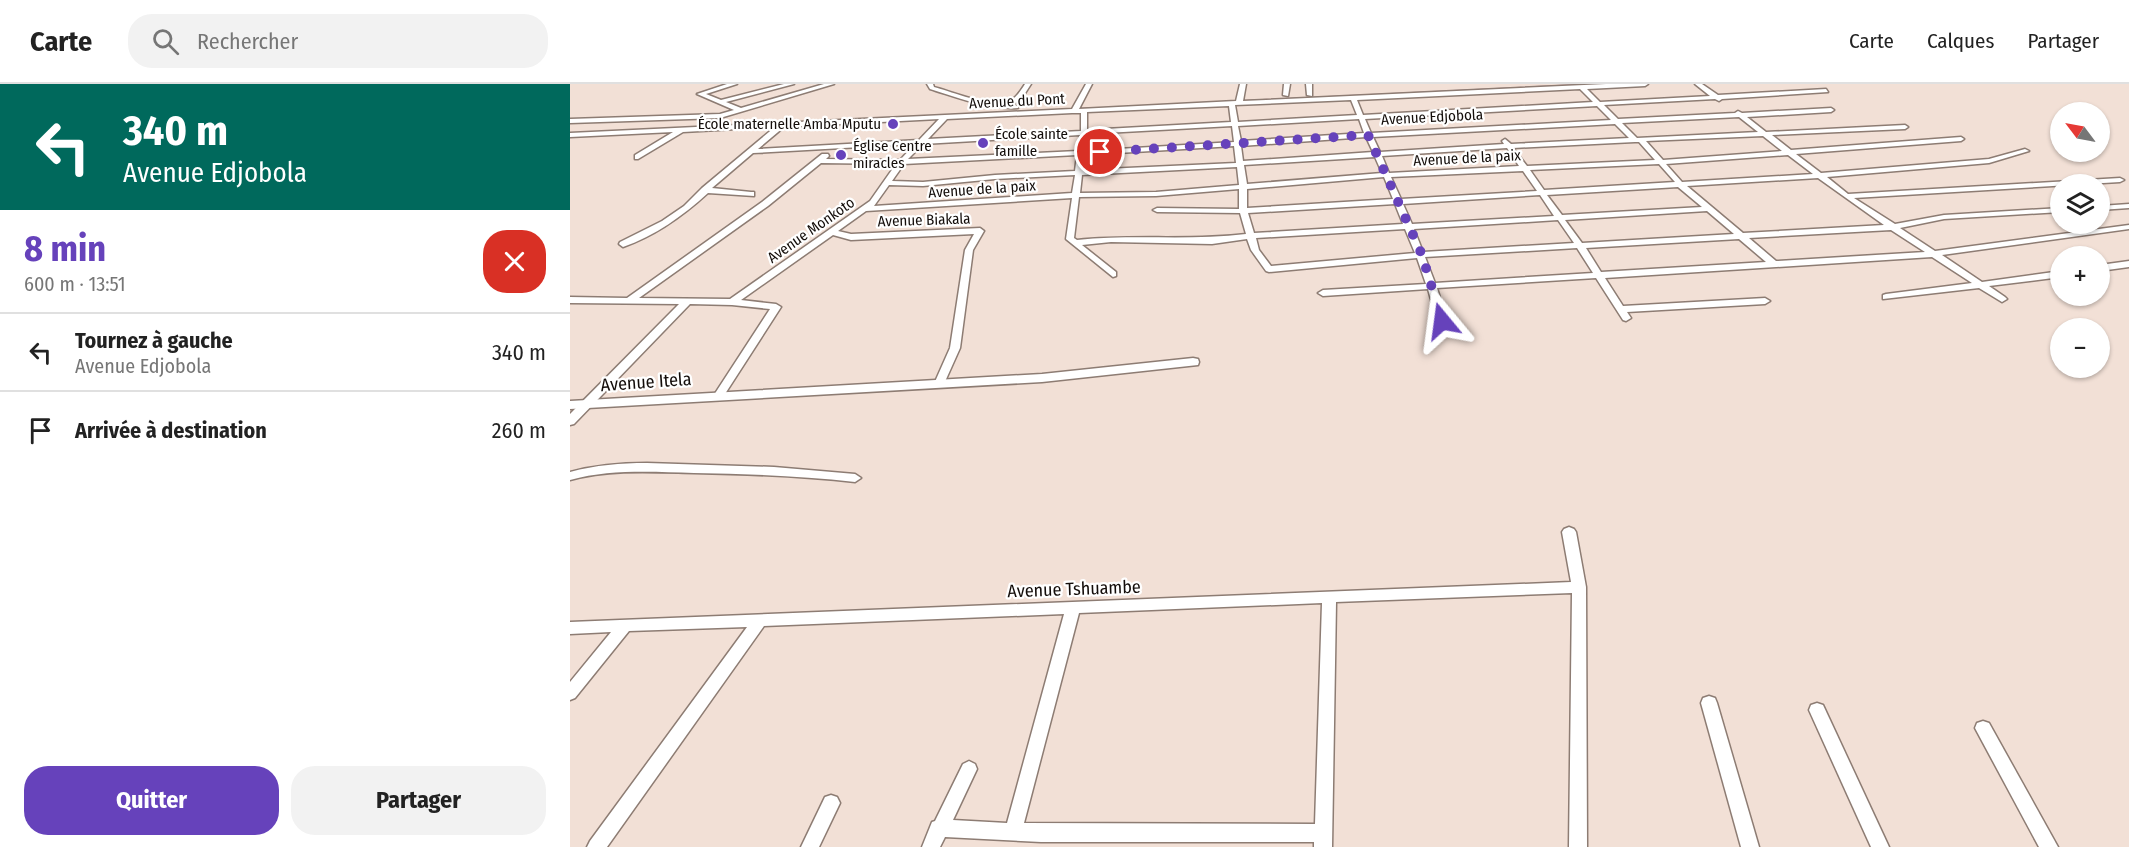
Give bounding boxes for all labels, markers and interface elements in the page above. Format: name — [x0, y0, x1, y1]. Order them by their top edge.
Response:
search box — [128, 14, 548, 68]
text: Carte — [30, 25, 92, 58]
icon: search — [149, 25, 182, 58]
text: Rechercher — [197, 28, 298, 55]
text: Carte — [1849, 28, 1894, 54]
text: Calques — [1927, 28, 1994, 54]
text: Partager — [2027, 28, 2099, 54]
street label: Avenue du Pont — [969, 89, 1066, 113]
north arrow — [2050, 102, 2110, 162]
map controls — [2050, 102, 2110, 378]
street label: Avenue Edjobola — [1381, 105, 1483, 129]
text: 340 m — [123, 106, 228, 156]
icon: left — [24, 108, 102, 186]
place label: École maternelle Amba Mputu — [698, 115, 881, 133]
marker: École maternelle Amba Mputu — [886, 117, 900, 131]
place label: École sainte famille — [995, 125, 1068, 160]
pin — [1074, 126, 1125, 177]
icon: arrive — [1083, 135, 1116, 168]
marker: École sainte famille — [976, 136, 990, 150]
place label: Église Centre miracles — [853, 137, 932, 172]
street label: Avenue de la paix — [1413, 146, 1522, 170]
marker: Église Centre miracles — [834, 148, 848, 162]
text: Avenue Edjobola — [123, 157, 307, 189]
button: layers — [2050, 174, 2110, 234]
street label: Avenue de la paix — [928, 176, 1037, 202]
street label: Avenue Monkoto — [764, 193, 858, 267]
street label: Avenue Biakala — [877, 209, 971, 231]
text: 8 min — [24, 227, 106, 271]
button: close — [483, 230, 546, 293]
button: + — [2050, 246, 2110, 306]
text: 600 m · 13:51 — [24, 272, 126, 296]
position arrow — [1410, 289, 1474, 353]
button: − — [2050, 318, 2110, 378]
text: Tournez à gauche — [75, 327, 233, 354]
icon: left — [24, 336, 57, 369]
text: 340 m — [492, 339, 546, 366]
text: Avenue Edjobola — [75, 354, 211, 378]
street label: Avenue Itela — [600, 368, 692, 396]
icon: arrive — [24, 414, 57, 447]
text: Arrivée à destination — [75, 417, 267, 444]
text: 260 m — [492, 417, 546, 444]
street label: Avenue Tshuambe — [1007, 576, 1141, 602]
button: Quitter — [24, 766, 279, 835]
button: Partager — [291, 766, 546, 835]

